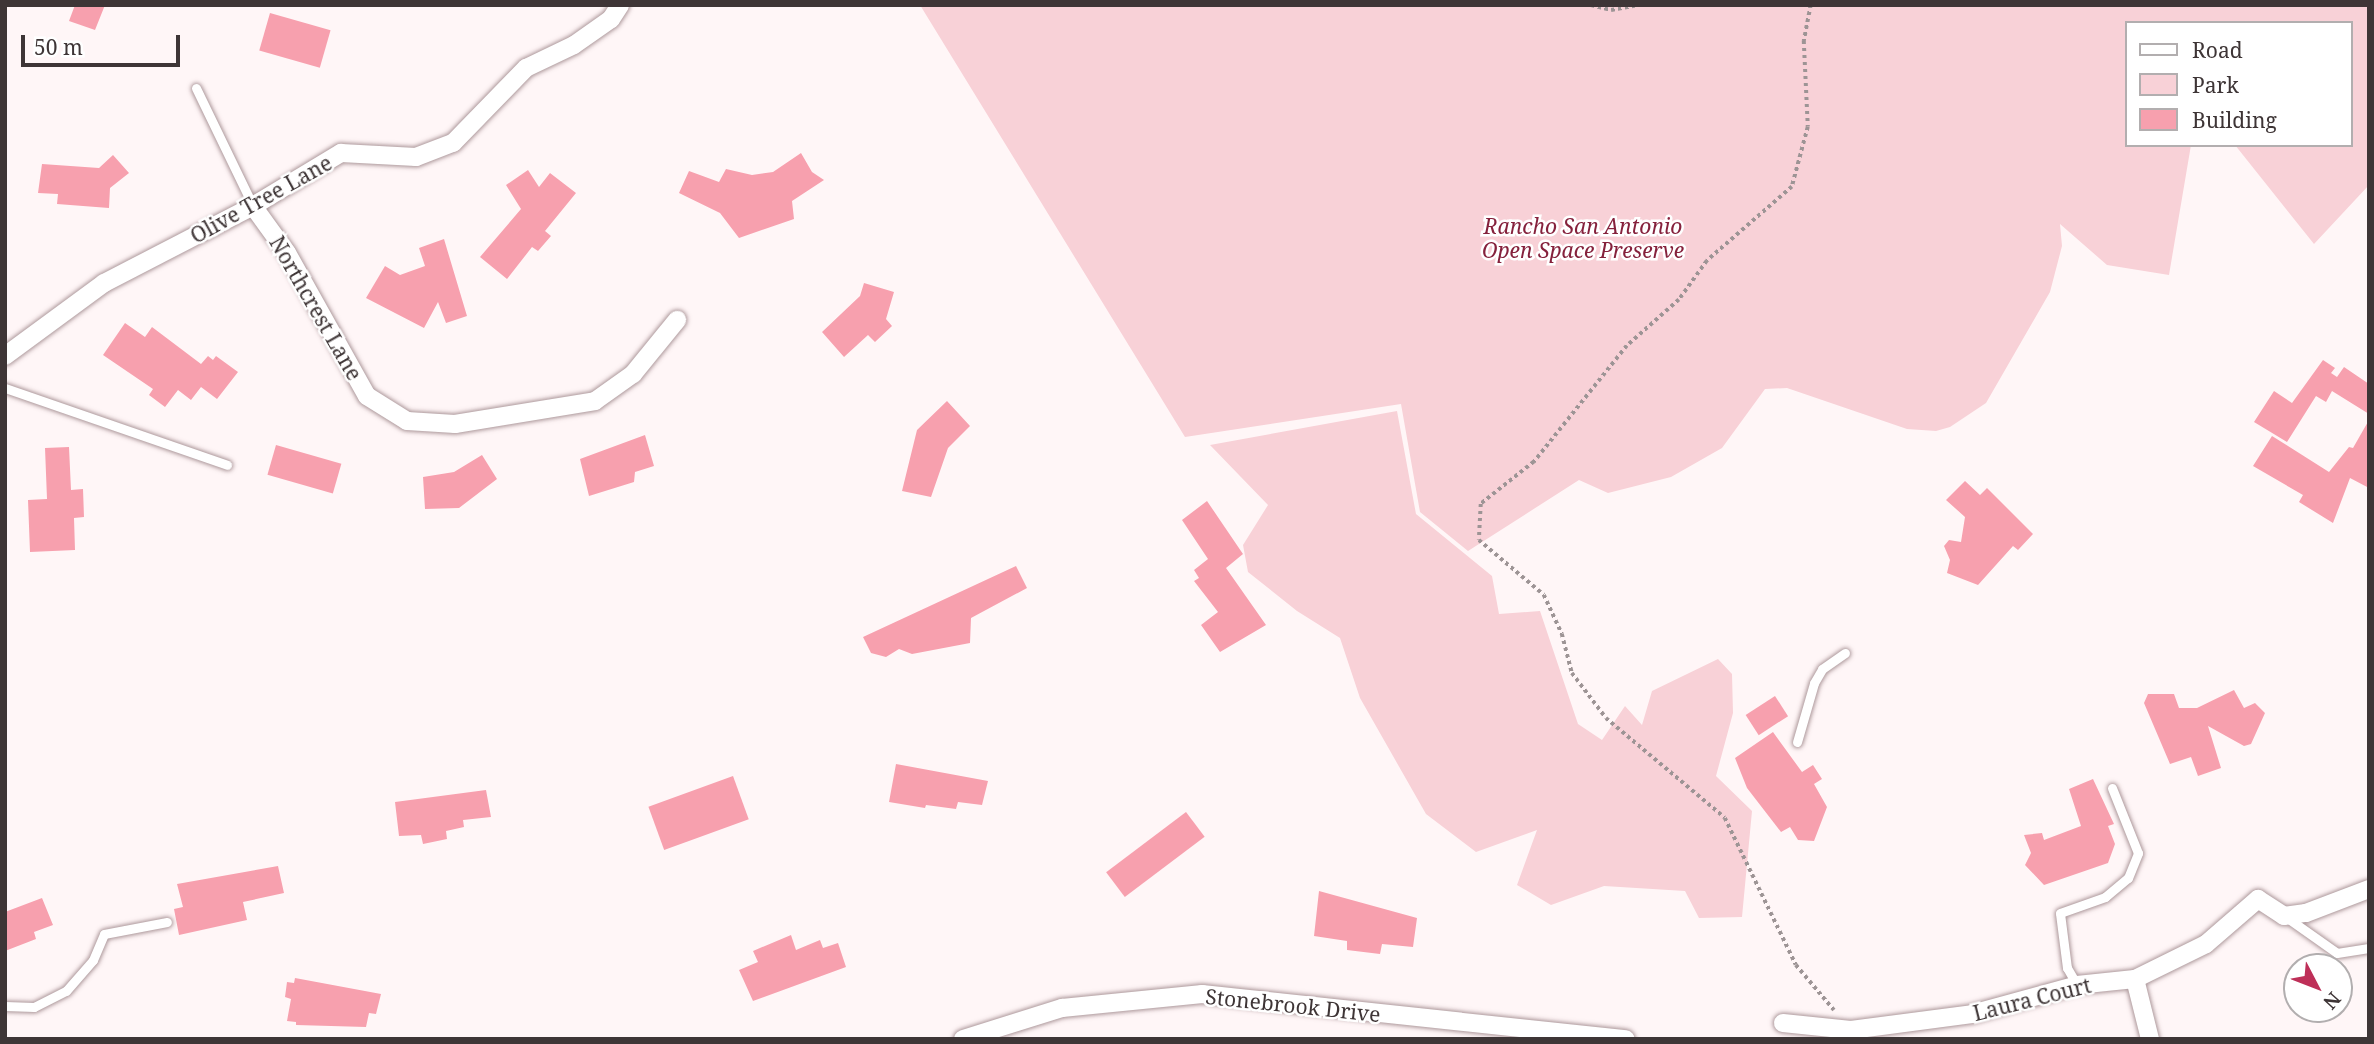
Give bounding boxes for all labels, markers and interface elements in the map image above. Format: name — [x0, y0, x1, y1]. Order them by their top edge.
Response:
scale bar — [24, 21, 184, 65]
legend — [2126, 21, 2353, 147]
text: 50 m — [34, 33, 83, 61]
text: Road — [2192, 36, 2243, 64]
text: Park — [2192, 71, 2239, 99]
text: Building — [2192, 106, 2277, 134]
street label: Olive Tree Lane — [186, 150, 336, 248]
park label: Rancho San Antonio Open Space Preserve — [1482, 213, 1684, 263]
street label: Northcrest Lane — [265, 231, 367, 385]
north arrow — [2283, 953, 2353, 1023]
street label: Laura Court — [1970, 972, 2094, 1026]
street label: Stonebrook Drive — [1204, 983, 1382, 1027]
text: N — [2317, 986, 2347, 1015]

